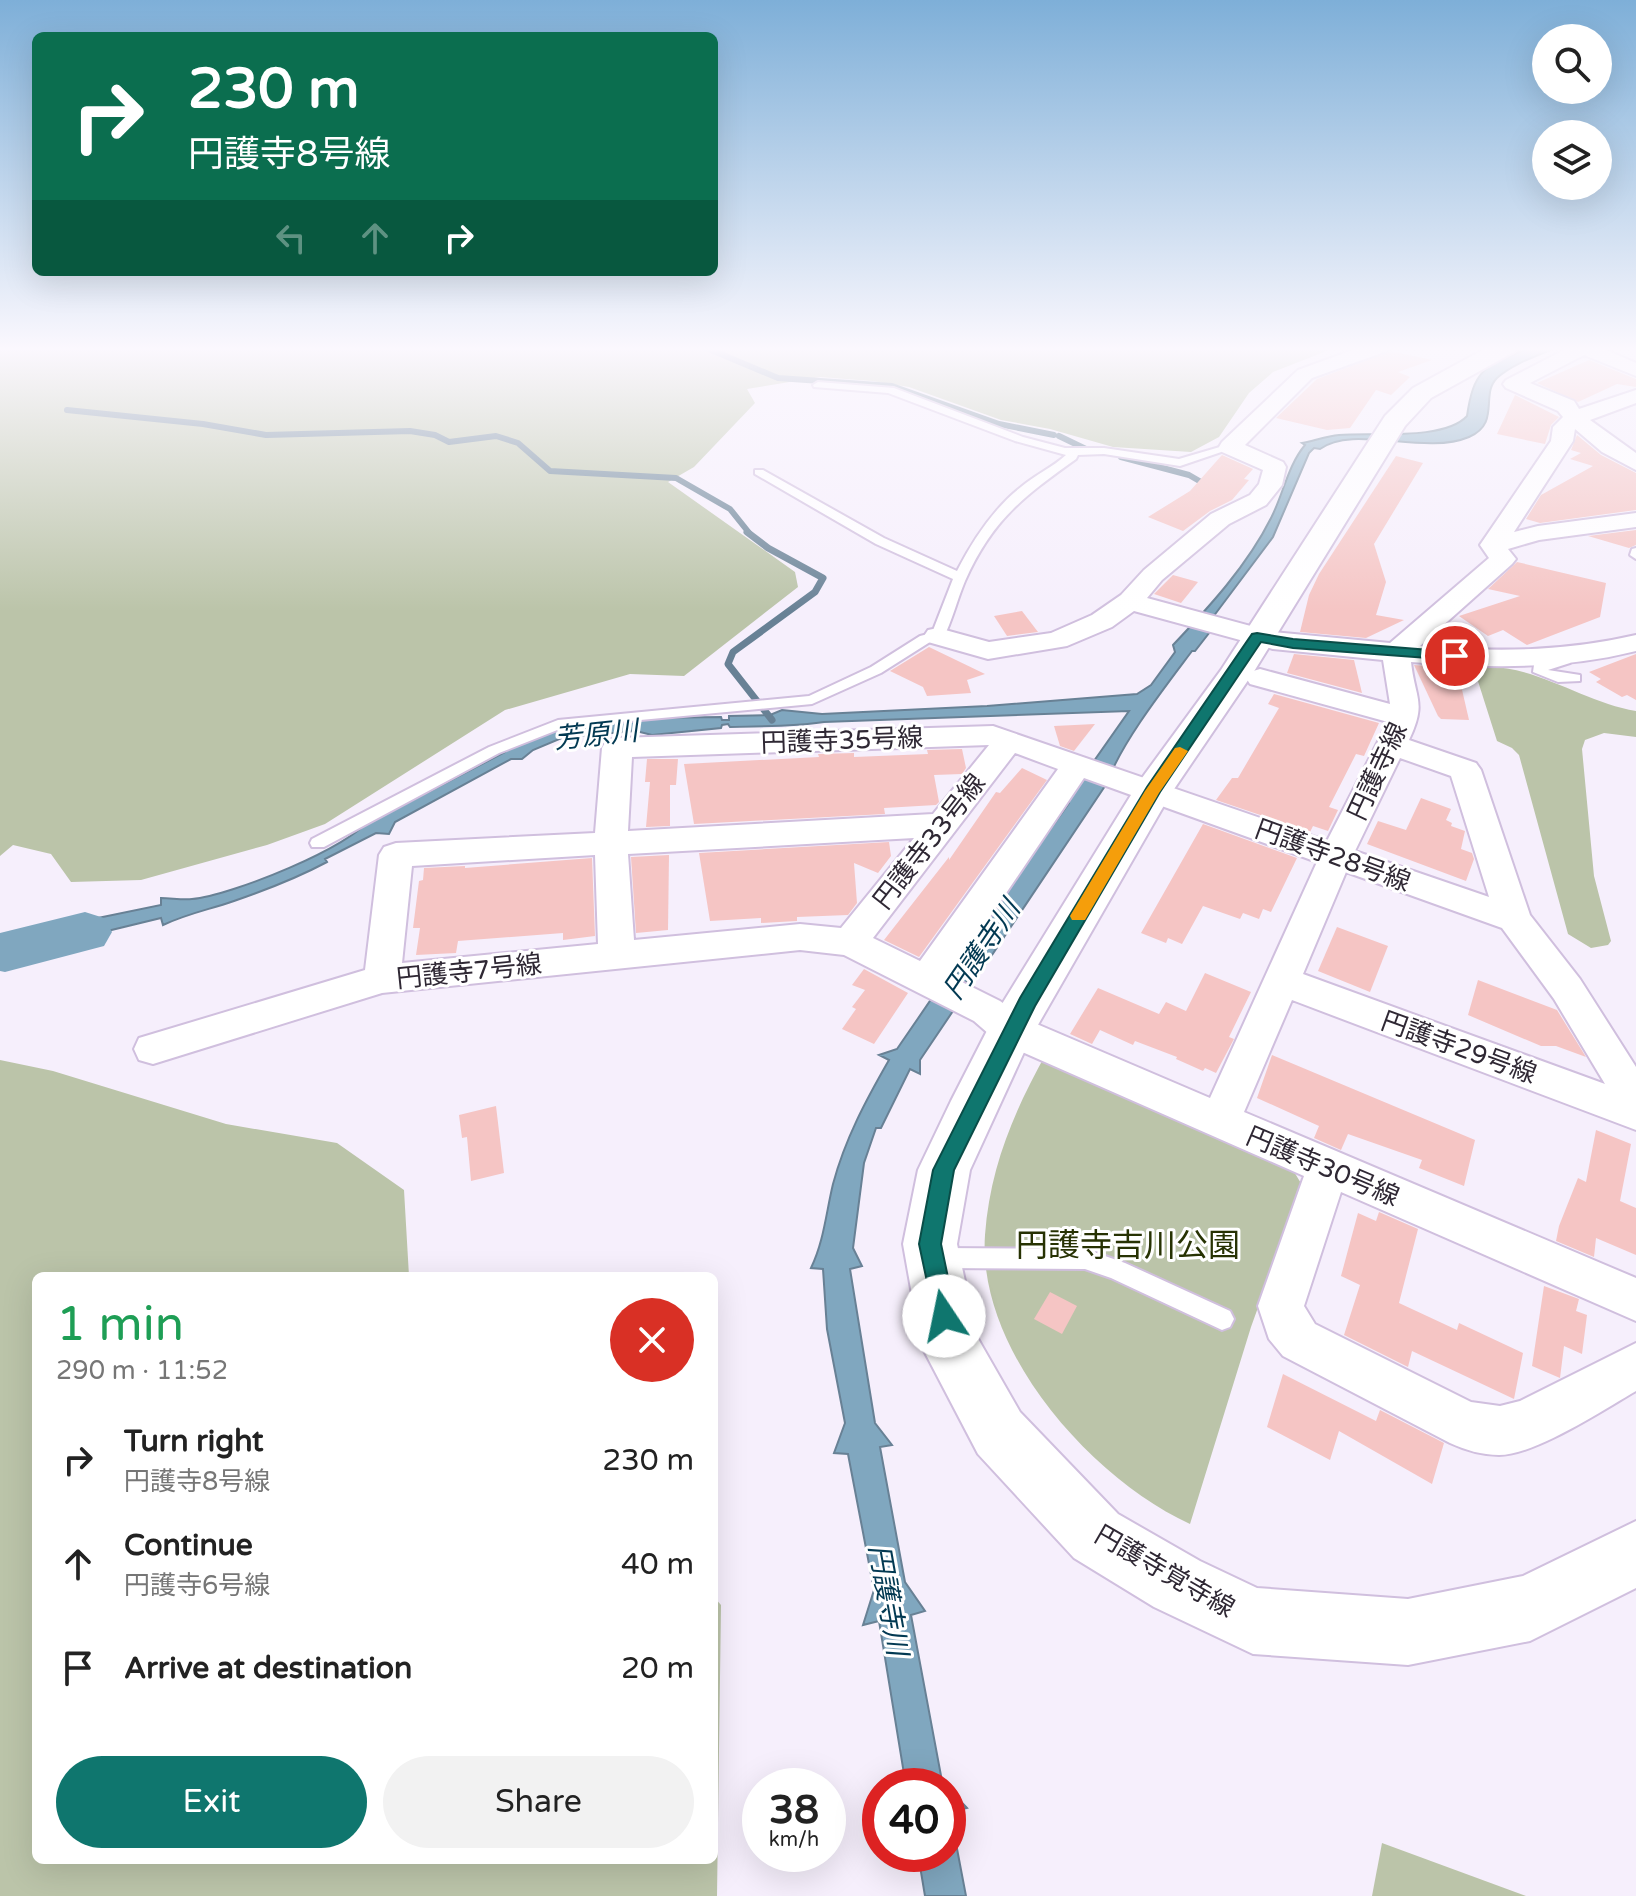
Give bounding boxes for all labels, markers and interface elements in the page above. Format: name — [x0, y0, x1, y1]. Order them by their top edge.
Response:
map controls — [1532, 24, 1612, 200]
button: search — [1532, 24, 1612, 104]
text: 230 m — [188, 56, 359, 123]
icon: right — [56, 64, 160, 168]
button: layers — [1532, 120, 1612, 200]
text: 円護寺8号線 — [188, 133, 391, 176]
icon: left — [269, 216, 313, 260]
icon: ahead — [353, 216, 397, 260]
icon: right — [437, 216, 481, 260]
pin — [1421, 622, 1489, 690]
icon: arrive — [1433, 634, 1477, 678]
water label: 芳原川 — [553, 713, 643, 756]
street label: 円護寺線 — [1341, 718, 1413, 825]
street label: 円護寺35号線 — [760, 722, 924, 759]
street label: 円護寺33号線 — [867, 768, 992, 915]
street label: 円護寺28号線 — [1251, 813, 1415, 898]
water label: 円護寺川 — [936, 891, 1029, 1005]
street label: 円護寺7号線 — [395, 948, 543, 995]
street label: 円護寺29号線 — [1377, 1005, 1541, 1090]
street label: 円護寺30号線 — [1242, 1120, 1404, 1213]
park label: 円護寺吉川公園 — [1016, 1227, 1240, 1265]
position arrow — [902, 1274, 986, 1358]
text: 1 min — [56, 1296, 184, 1354]
button: close — [610, 1298, 694, 1382]
text: 290 m · 11:52 — [56, 1355, 228, 1386]
text: Turn right — [124, 1423, 264, 1460]
icon: right — [56, 1438, 100, 1482]
text: 230 m — [602, 1442, 694, 1479]
text: 円護寺8号線 — [124, 1466, 270, 1497]
street label: 円護寺覚寺線 — [1089, 1519, 1240, 1624]
text: Continue — [124, 1527, 253, 1564]
icon: ahead — [56, 1542, 100, 1586]
water label: 円護寺川 — [862, 1542, 915, 1661]
text: 40 m — [621, 1546, 694, 1583]
text: 円護寺6号線 — [124, 1570, 270, 1601]
icon: arrive — [56, 1646, 100, 1690]
text: Arrive at destination — [124, 1650, 412, 1687]
text: 20 m — [621, 1650, 694, 1687]
button: Exit — [56, 1756, 367, 1848]
button: Share — [383, 1756, 694, 1848]
speed limit sign: 40 — [862, 1768, 966, 1872]
text: 38 — [769, 1786, 819, 1834]
text: km/h — [769, 1828, 819, 1852]

